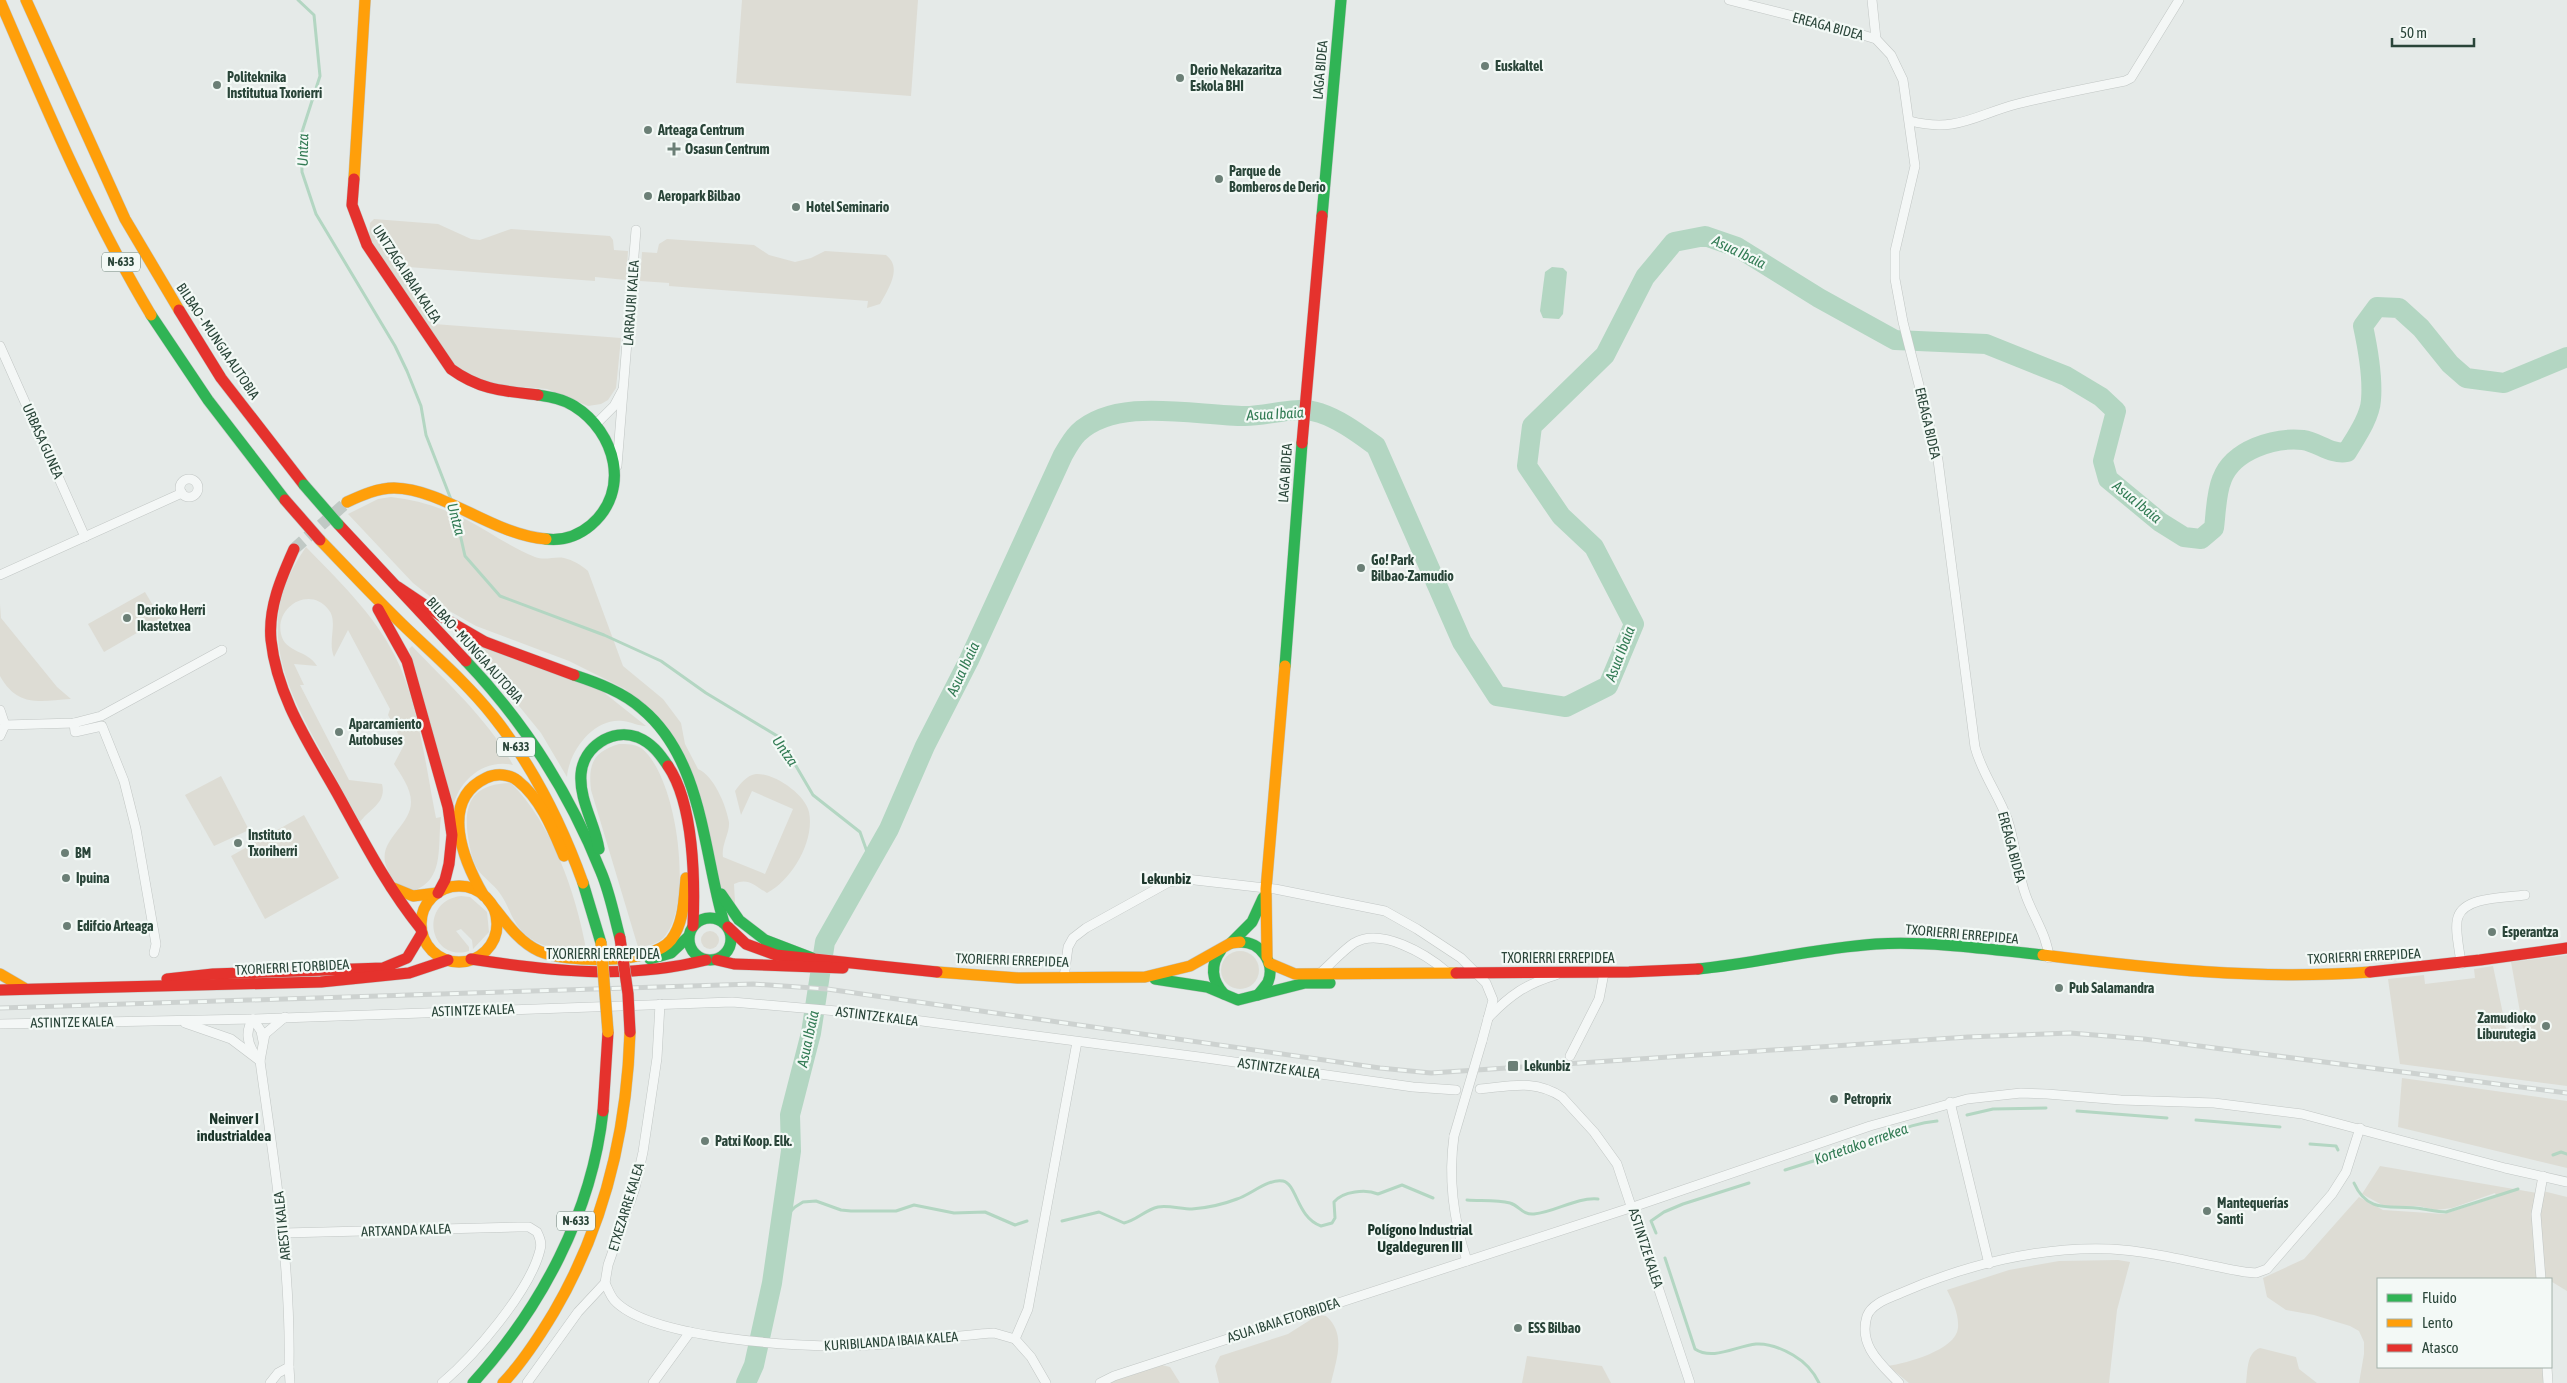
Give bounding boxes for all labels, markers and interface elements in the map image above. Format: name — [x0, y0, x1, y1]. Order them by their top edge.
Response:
street label: EREAGA BIDEA — [1791, 9, 1865, 43]
scale bar — [2392, 15, 2474, 47]
text: 50 m — [2400, 24, 2427, 41]
street label: LAGA BIDEA — [1309, 40, 1331, 100]
place label: Euskaltel — [1495, 58, 1543, 74]
marker: Euskaltel — [1479, 60, 1491, 72]
place label: Derio Nekazaritza Eskola BHI — [1190, 62, 1282, 94]
place label: Politeknika Institutua Txorierri — [227, 69, 322, 101]
marker: Derio Nekazaritza Eskola BHI — [1174, 72, 1186, 84]
marker: Politeknika Institutua Txorierri — [211, 79, 223, 91]
place label: Arteaga Centrum — [657, 122, 744, 138]
marker: Arteaga Centrum — [642, 124, 654, 136]
water label: Untza — [294, 133, 311, 166]
place label: Osasun Centrum — [685, 141, 770, 157]
marker: Osasun Centrum — [667, 142, 681, 156]
place label: Parque de Bomberos de Derio — [1229, 163, 1326, 195]
marker: Parque de Bomberos de Derio — [1213, 173, 1225, 185]
place label: Aeropark Bilbao — [657, 188, 741, 204]
marker: Aeropark Bilbao — [642, 190, 654, 202]
place label: Hotel Seminario — [806, 199, 890, 215]
marker: Hotel Seminario — [790, 201, 802, 213]
street label: UNTZAGA IBAIA KALEA — [369, 222, 445, 326]
water label: Asua Ibaia — [1709, 231, 1769, 272]
road number: N-633 — [102, 252, 140, 272]
street label: LARRAURI KALEA — [620, 259, 642, 346]
street label: BILBAO - MUNGIA AUTOBIA — [173, 280, 263, 402]
street label: EREAGA BIDEA — [1912, 386, 1944, 460]
street label: URBASA GUNEA — [19, 401, 67, 481]
water label: Asua Ibaia — [1245, 404, 1304, 424]
street label: LAGA BIDEA — [1275, 443, 1295, 503]
water label: Asua Ibaia — [2109, 476, 2165, 526]
water label: Untza — [444, 501, 469, 537]
place label: Go! Park Bilbao-Zamudio — [1371, 552, 1454, 584]
marker: Go! Park Bilbao-Zamudio — [1355, 562, 1367, 574]
street label: BILBAO - MUNGIA AUTOBIA — [423, 594, 527, 706]
place label: Derioko Herri Ikastetxea — [137, 602, 205, 634]
marker: Derioko Herri Ikastetxea — [121, 612, 133, 624]
water label: Asua Ibaia — [1601, 624, 1638, 685]
water label: Asua Ibaia — [942, 639, 982, 699]
place label: Aparcamiento Autobuses — [348, 716, 422, 748]
marker: Aparcamiento Autobuses — [333, 726, 345, 738]
water label: Untza — [769, 732, 802, 769]
road number: N-633 — [497, 738, 535, 756]
street label: EREAGA BIDEA — [1995, 810, 2029, 884]
place label: Instituto Txoriherri — [248, 827, 297, 859]
marker: Instituto Txoriherri — [232, 837, 244, 849]
place label: BM — [75, 845, 91, 861]
marker: BM — [59, 847, 71, 859]
place label: Ipuina — [76, 870, 110, 886]
district label: Lekunbiz — [1141, 870, 1191, 887]
marker: Ipuina — [60, 872, 72, 884]
place label: Edifcio Arteaga — [77, 918, 154, 934]
marker: Edifcio Arteaga — [61, 920, 73, 932]
street label: TXORIERRI ERREPIDEA — [1905, 921, 2019, 947]
place label: Esperantza — [2502, 924, 2559, 940]
marker: Esperantza — [2486, 926, 2498, 938]
street label: TXORIERRI ERREPIDEA — [2307, 945, 2421, 967]
street label: TXORIERRI ERREPIDEA — [546, 946, 660, 962]
street label: TXORIERRI ERREPIDEA — [955, 950, 1069, 970]
street label: TXORIERRI ERREPIDEA — [1501, 950, 1615, 966]
street label: TXORIERRI ETORBIDEA — [235, 956, 350, 978]
place label: Pub Salamandra — [2069, 980, 2155, 996]
marker: Pub Salamandra — [2053, 982, 2065, 994]
street label: ASTINTZE KALEA — [431, 1001, 515, 1019]
street label: ASTINTZE KALEA — [835, 1003, 919, 1029]
water label: Asua Ibaia — [793, 1009, 822, 1070]
place label: Zamudioko Liburutegia — [2477, 1010, 2536, 1042]
street label: ASTINTZE KALEA — [30, 1013, 114, 1031]
marker: Zamudioko Liburutegia — [2540, 1020, 2552, 1032]
street label: ASTINTZE KALEA — [1237, 1054, 1321, 1082]
place label: Lekunbiz — [1524, 1058, 1570, 1074]
marker: Lekunbiz — [1506, 1059, 1520, 1073]
place label: Petroprix — [1844, 1091, 1892, 1107]
marker: Petroprix — [1828, 1093, 1840, 1105]
district label: Neinver I industrialdea — [197, 1110, 271, 1144]
water label: Kortetako errekea — [1812, 1120, 1910, 1167]
place label: Patxi Koop. Elk. — [715, 1133, 793, 1149]
marker: Patxi Koop. Elk. — [699, 1135, 711, 1147]
street label: ETXEZARRE KALEA — [605, 1161, 647, 1253]
street label: ARESTI KALEA — [270, 1191, 294, 1261]
place label: Mantequerías Santi — [2217, 1195, 2288, 1227]
marker: Mantequerías Santi — [2201, 1205, 2213, 1217]
street label: ASTINTZE KALEA — [1626, 1206, 1666, 1290]
road number: N-633 — [557, 1212, 595, 1230]
street label: ARTXANDA KALEA — [361, 1220, 451, 1240]
district label: Polígono Industrial Ugaldeguren III — [1367, 1221, 1474, 1255]
legend — [2377, 1278, 2552, 1368]
text: Fluido — [2422, 1289, 2457, 1306]
street label: ASUA IBAIA ETORBIDEA — [1225, 1294, 1341, 1346]
text: Lento — [2422, 1314, 2453, 1331]
place label: ESS Bilbao — [1528, 1320, 1581, 1336]
marker: ESS Bilbao — [1512, 1322, 1524, 1334]
street label: KURIBILANDA IBAIA KALEA — [823, 1328, 959, 1354]
text: Atasco — [2422, 1339, 2459, 1356]

